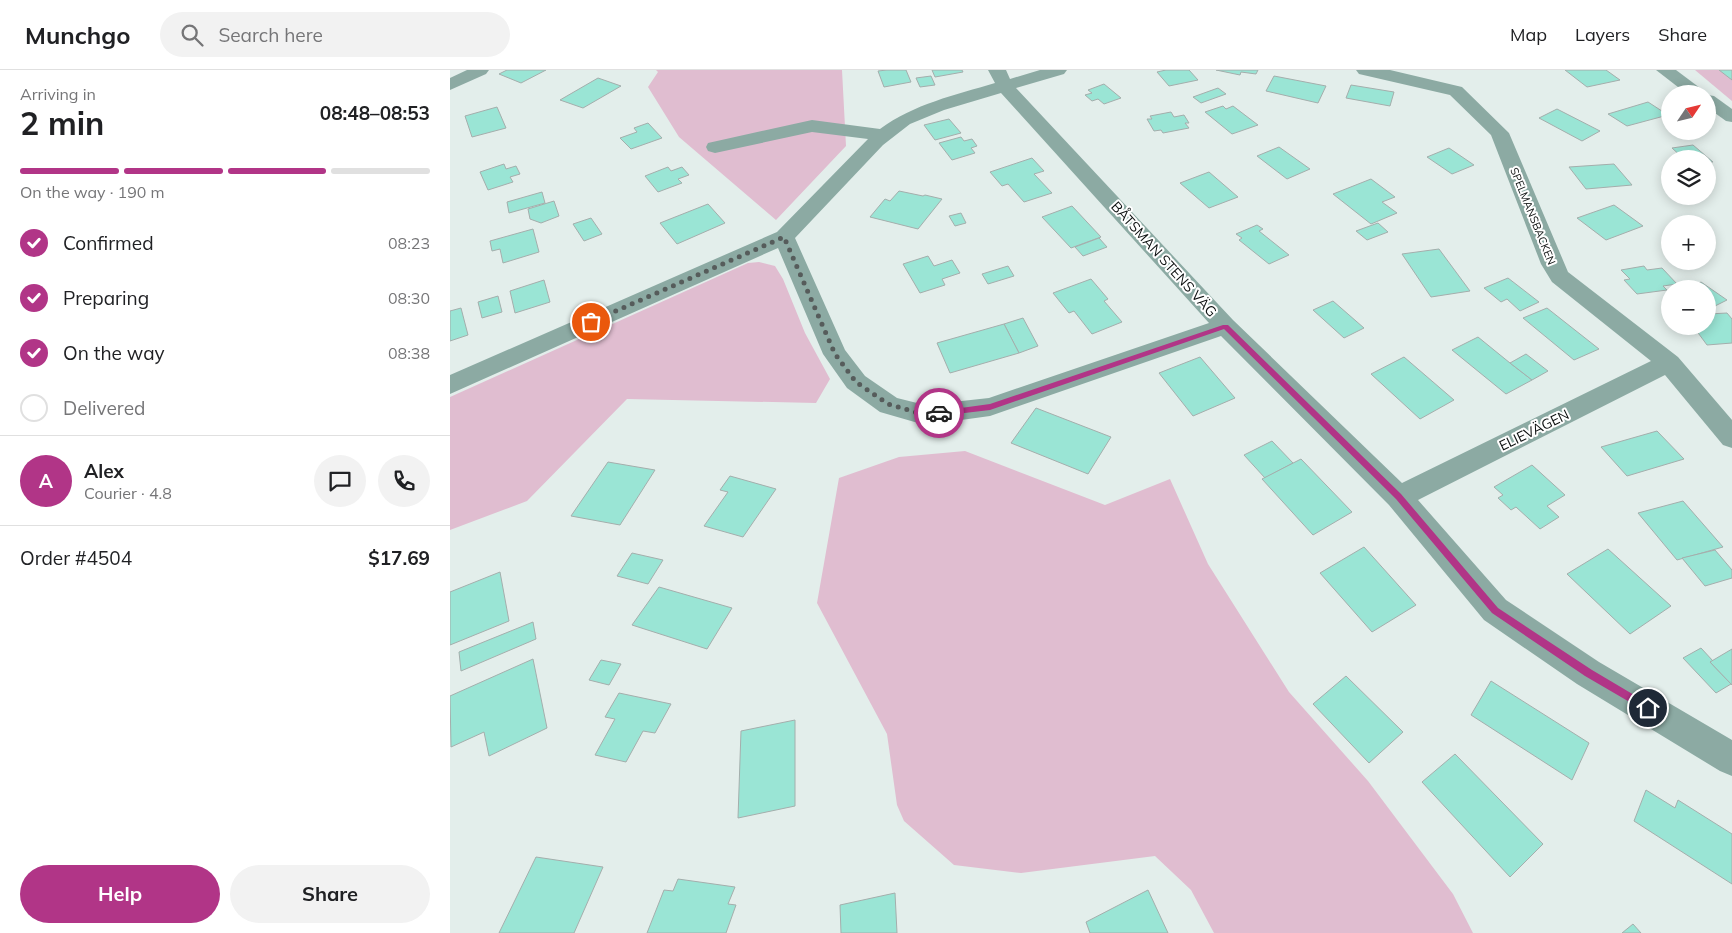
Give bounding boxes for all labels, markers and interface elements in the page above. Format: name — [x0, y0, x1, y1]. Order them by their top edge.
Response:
search box — [160, 12, 510, 57]
text: Munchgo — [25, 20, 130, 50]
icon: search — [178, 21, 206, 49]
text: Search here — [218, 23, 323, 47]
text: Map — [1510, 23, 1547, 46]
text: Layers — [1575, 23, 1630, 46]
text: Share — [1658, 23, 1707, 46]
text: Arriving in — [20, 84, 96, 104]
north arrow — [1661, 85, 1716, 140]
map controls — [1661, 85, 1716, 335]
text: 08:48–08:53 — [320, 101, 430, 125]
text: 2 min — [20, 103, 104, 143]
button: layers — [1661, 150, 1716, 205]
street label: SPELMANSBACKEN — [1507, 165, 1559, 267]
text: On the way · 190 m — [20, 182, 165, 202]
street label: BÅTSMAN STENS VÄG — [1107, 198, 1221, 320]
button: + — [1661, 215, 1716, 270]
icon: check — [20, 229, 48, 257]
text: Confirmed — [63, 231, 154, 255]
text: 08:23 — [388, 233, 430, 253]
button: − — [1661, 280, 1716, 335]
icon: check — [20, 284, 48, 312]
text: Preparing — [63, 286, 149, 310]
text: 08:30 — [388, 288, 430, 308]
pin — [570, 301, 612, 343]
icon: bag — [577, 308, 605, 336]
icon: check — [20, 339, 48, 367]
text: On the way — [63, 341, 165, 365]
text: 08:38 — [388, 343, 430, 363]
courier — [914, 388, 964, 438]
text: Delivered — [63, 396, 145, 420]
icon: car — [925, 399, 953, 427]
street label: ELIEVÄGEN — [1496, 405, 1572, 455]
button: chat — [314, 455, 366, 507]
button: phone — [378, 455, 430, 507]
text: Alex — [84, 459, 124, 483]
text: A — [39, 469, 53, 493]
text: Courier · 4.8 — [84, 483, 172, 503]
text: Order #4504 — [20, 546, 132, 570]
text: $17.69 — [368, 546, 430, 570]
pin — [1627, 687, 1669, 729]
icon: home — [1634, 694, 1662, 722]
button: Help — [20, 865, 220, 923]
button: Share — [230, 865, 430, 923]

